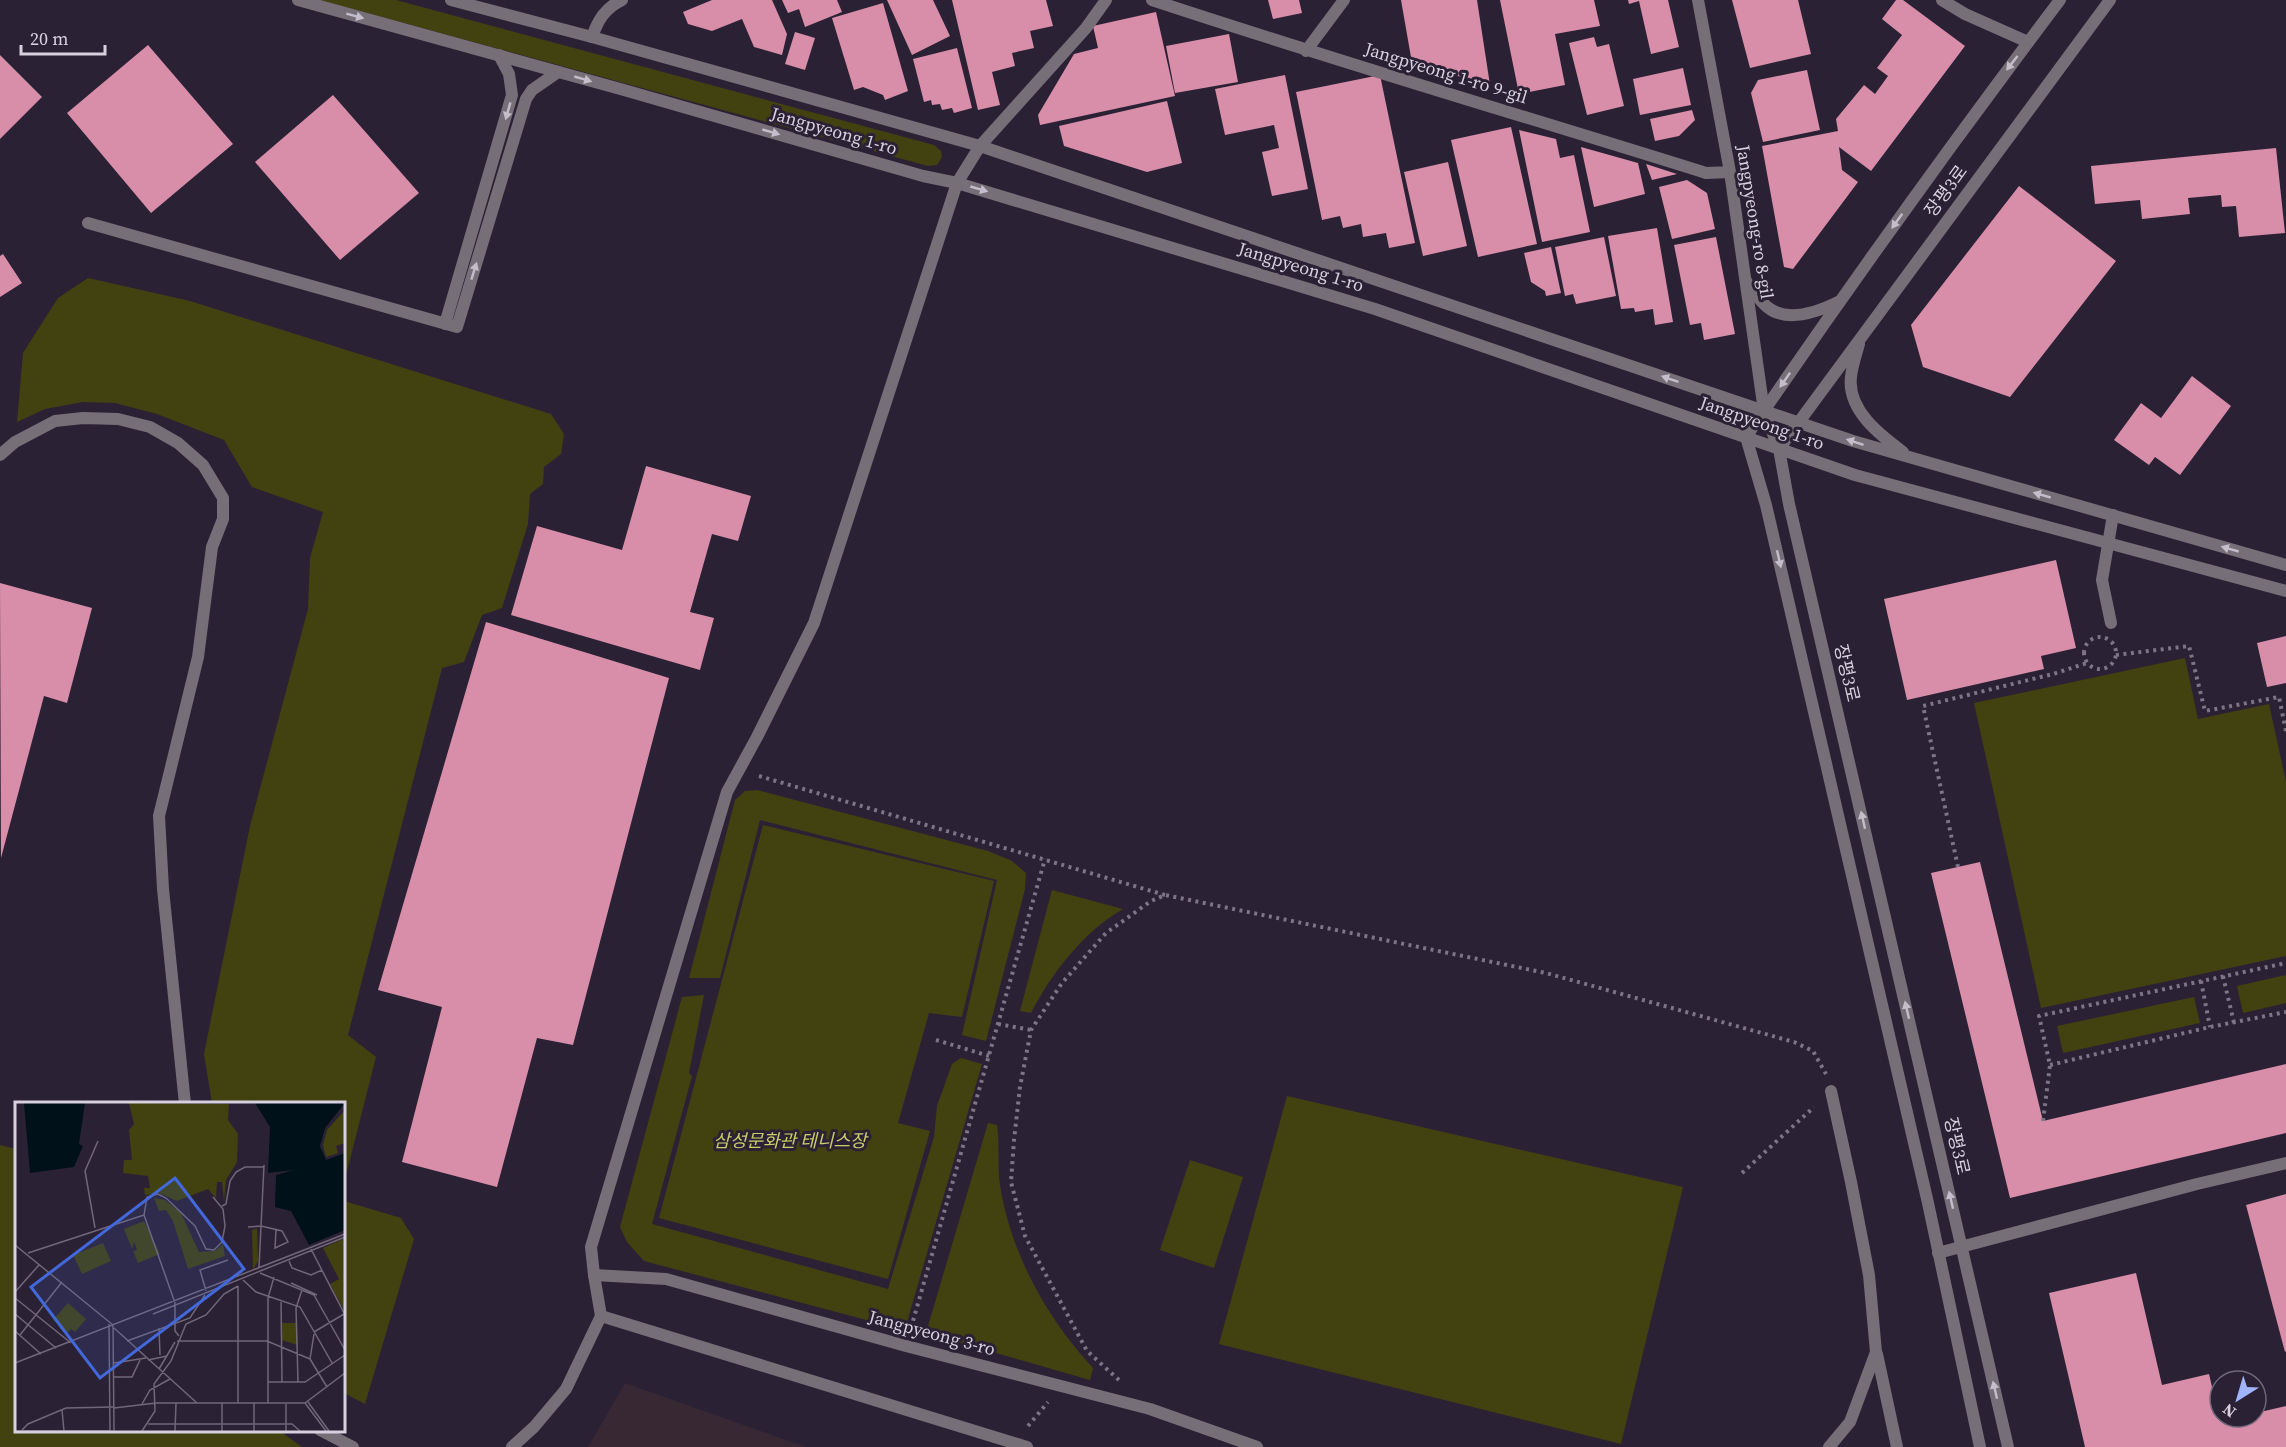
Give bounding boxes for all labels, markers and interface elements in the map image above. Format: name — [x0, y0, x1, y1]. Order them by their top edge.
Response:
one-way arrow — [346, 11, 364, 21]
scale bar — [21, 18, 105, 56]
text: 20 m — [30, 26, 68, 51]
street label: Jangpyeong 1-ro 9-gil — [1361, 36, 1531, 109]
one-way arrow — [2006, 56, 2018, 71]
one-way arrow — [574, 74, 592, 84]
street label: Jangpyeong 1-ro — [767, 100, 900, 161]
one-way arrow — [503, 102, 512, 120]
one-way arrow — [762, 128, 780, 137]
street label: Jangpyeong-ro 8-gil — [1731, 142, 1780, 301]
street label: 장평3로 — [1918, 160, 1973, 222]
one-way arrow — [970, 185, 988, 194]
one-way arrow — [1892, 214, 1904, 229]
street label: Jangpyeong 1-ro — [1234, 235, 1367, 298]
one-way arrow — [470, 262, 479, 280]
one-way arrow — [1779, 372, 1791, 388]
one-way arrow — [1661, 374, 1679, 384]
street label: Jangpyeong 1-ro — [1696, 389, 1828, 456]
one-way arrow — [1846, 437, 1864, 446]
one-way arrow — [2033, 490, 2051, 499]
one-way arrow — [2221, 544, 2239, 553]
one-way arrow — [1774, 550, 1784, 568]
street label: 장평3로 — [1829, 641, 1866, 704]
one-way arrow — [1857, 811, 1867, 829]
one-way arrow — [1901, 1001, 1911, 1019]
inset map — [15, 1102, 345, 1432]
street label: 장평3로 — [1939, 1114, 1976, 1177]
park label: 삼성문화관 테니스장 — [713, 1128, 869, 1153]
one-way arrow — [1945, 1191, 1955, 1209]
street label: Jangpyeong 3-ro — [865, 1303, 998, 1361]
north arrow — [2208, 1369, 2268, 1429]
one-way arrow — [1989, 1381, 1999, 1399]
text: N — [2217, 1398, 2240, 1423]

